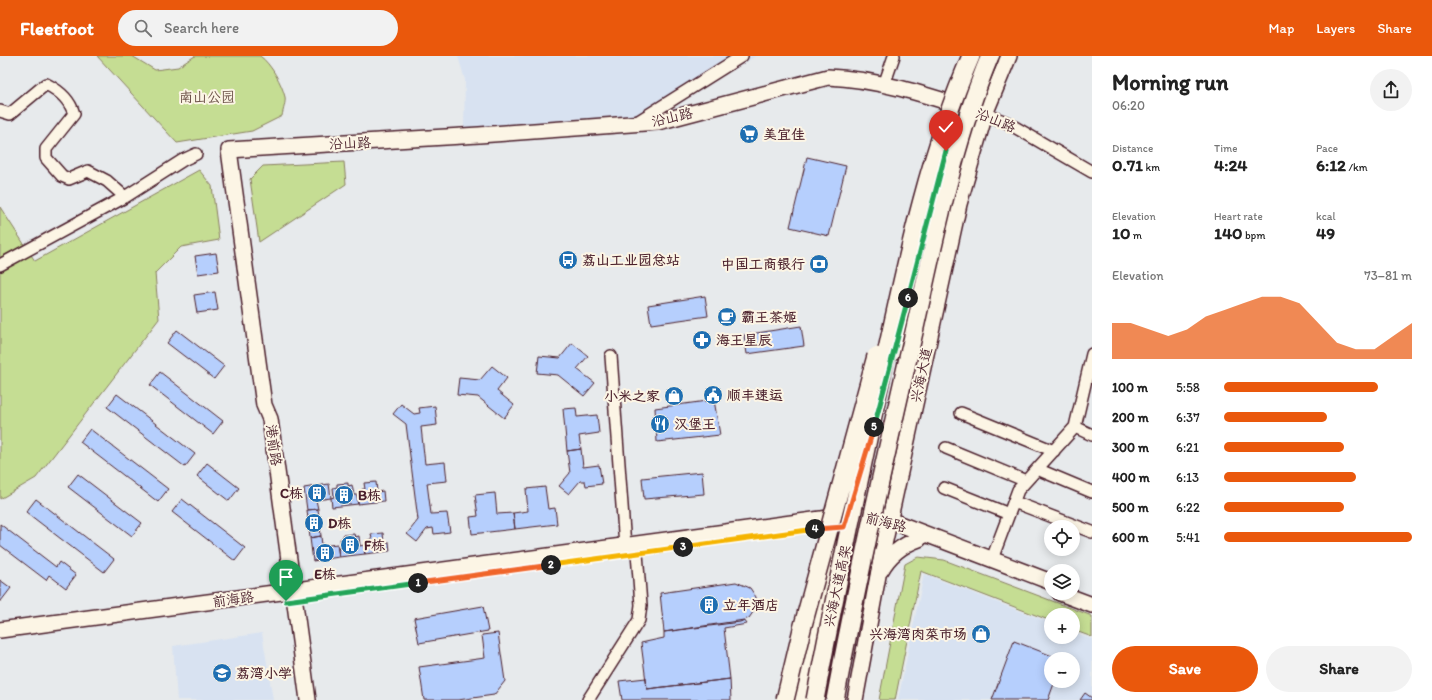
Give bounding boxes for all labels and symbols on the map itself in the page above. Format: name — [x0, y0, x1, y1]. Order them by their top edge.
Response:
park label: 南山公园 — [179, 89, 235, 106]
street label: 沿山路 — [650, 104, 694, 130]
street label: 沿山路 — [973, 105, 1018, 136]
pin — [929, 110, 963, 151]
supermarket icon: 美宜佳 — [738, 123, 760, 145]
place label: 美宜佳 — [763, 126, 805, 143]
street label: 沿山路 — [329, 134, 371, 153]
bus stop icon: 荔山工业园总站 — [557, 249, 579, 271]
place label: 荔山工业园总站 — [582, 252, 680, 269]
bank icon: 中国工商银行 — [808, 253, 830, 275]
place label: 中国工商银行 — [721, 256, 805, 273]
pin: 6 — [898, 288, 918, 308]
cafe icon: 霸王茶姬 — [716, 306, 738, 328]
place label: 霸王茶姬 — [741, 309, 797, 326]
pharmacy icon: 海王星辰 — [691, 329, 713, 351]
place label: 海王星辰 — [716, 332, 773, 349]
street label: 兴海大道 — [907, 346, 936, 404]
public building icon: 顺丰速运 — [702, 384, 724, 406]
shop icon: 小米之家 — [663, 385, 685, 407]
place label: 顺丰速运 — [727, 387, 783, 404]
place label: 小米之家 — [604, 388, 660, 405]
restaurant icon: 汉堡王 — [649, 413, 671, 435]
place label: 汉堡王 — [674, 416, 716, 433]
pin: 5 — [864, 417, 884, 437]
street label: 港前路 — [262, 423, 285, 467]
building icon: C栋 — [306, 482, 328, 504]
building icon: B栋 — [333, 484, 355, 506]
place label: C栋 — [280, 485, 303, 502]
place label: B栋 — [358, 487, 381, 504]
street label: 前海路 — [863, 509, 908, 536]
building icon: D栋 — [303, 512, 325, 534]
place label: D栋 — [328, 515, 351, 532]
pin: 4 — [805, 519, 825, 539]
building icon: F栋 — [339, 534, 361, 556]
place label: F栋 — [364, 537, 385, 554]
pin: 3 — [673, 537, 693, 557]
building icon: E栋 — [314, 542, 336, 564]
street label: 兴海大道高架 — [820, 543, 855, 629]
pin: 2 — [541, 555, 561, 575]
pin — [269, 560, 303, 601]
place label: E栋 — [314, 566, 336, 583]
pin: 1 — [408, 573, 428, 593]
street label: 前海路 — [211, 588, 255, 611]
building icon: 立年酒店 — [698, 594, 720, 616]
place label: 立年酒店 — [723, 597, 779, 614]
shop icon: 兴海湾肉菜市场 — [970, 623, 992, 645]
place label: 兴海湾肉菜市场 — [869, 626, 967, 643]
school or university icon: 荔湾小学 — [211, 662, 233, 684]
place label: 荔湾小学 — [236, 665, 292, 682]

